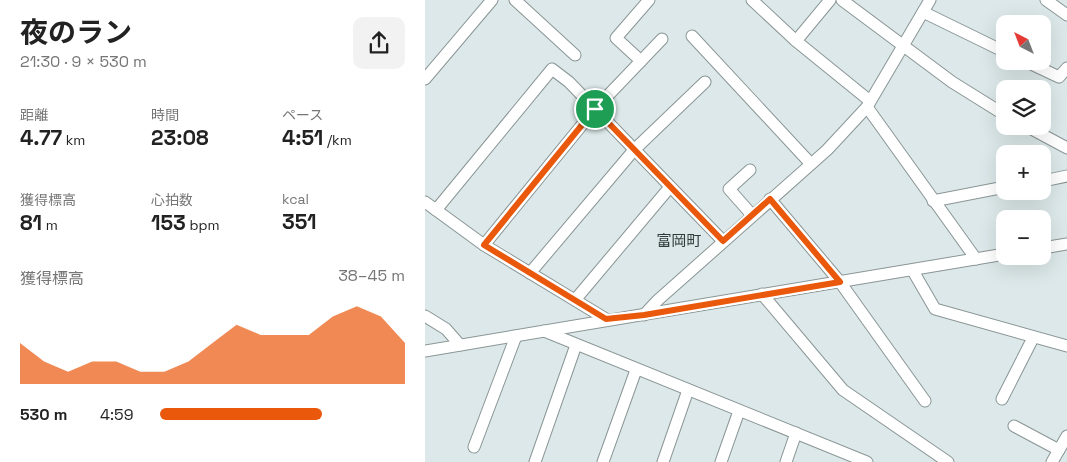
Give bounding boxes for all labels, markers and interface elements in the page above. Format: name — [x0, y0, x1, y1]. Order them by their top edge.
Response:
text: 夜のラン — [20, 14, 132, 50]
north arrow — [996, 15, 1051, 70]
map controls — [996, 15, 1051, 265]
button: share — [353, 17, 405, 69]
text: 21:30 · 9 × 530 m — [20, 51, 147, 72]
button: layers — [996, 80, 1051, 135]
pin — [574, 88, 616, 130]
icon: arrive — [581, 95, 609, 123]
text: 距離 — [20, 106, 48, 124]
text: 時間 — [151, 106, 179, 124]
text: ペース — [282, 106, 323, 124]
text: 4.77 — [20, 124, 62, 151]
text: 23:08 — [151, 124, 209, 151]
text: 4:51 — [282, 124, 323, 151]
text: km — [62, 131, 85, 149]
text: /km — [323, 131, 352, 149]
button: + — [996, 145, 1051, 200]
text: kcal — [282, 190, 309, 208]
text: 獲得標高 — [20, 191, 76, 209]
text: 心拍数 — [151, 191, 193, 209]
text: 351 — [282, 208, 316, 235]
text: 81 — [20, 209, 42, 236]
text: 153 — [151, 209, 186, 236]
button: − — [996, 210, 1051, 265]
text: m — [42, 216, 58, 234]
text: bpm — [186, 216, 220, 234]
district label: 富岡町 — [656, 231, 702, 250]
text: 38–45 m — [338, 265, 405, 286]
text: 獲得標高 — [20, 268, 84, 289]
text: 530 m — [20, 404, 67, 425]
text: 4:59 — [100, 404, 133, 425]

